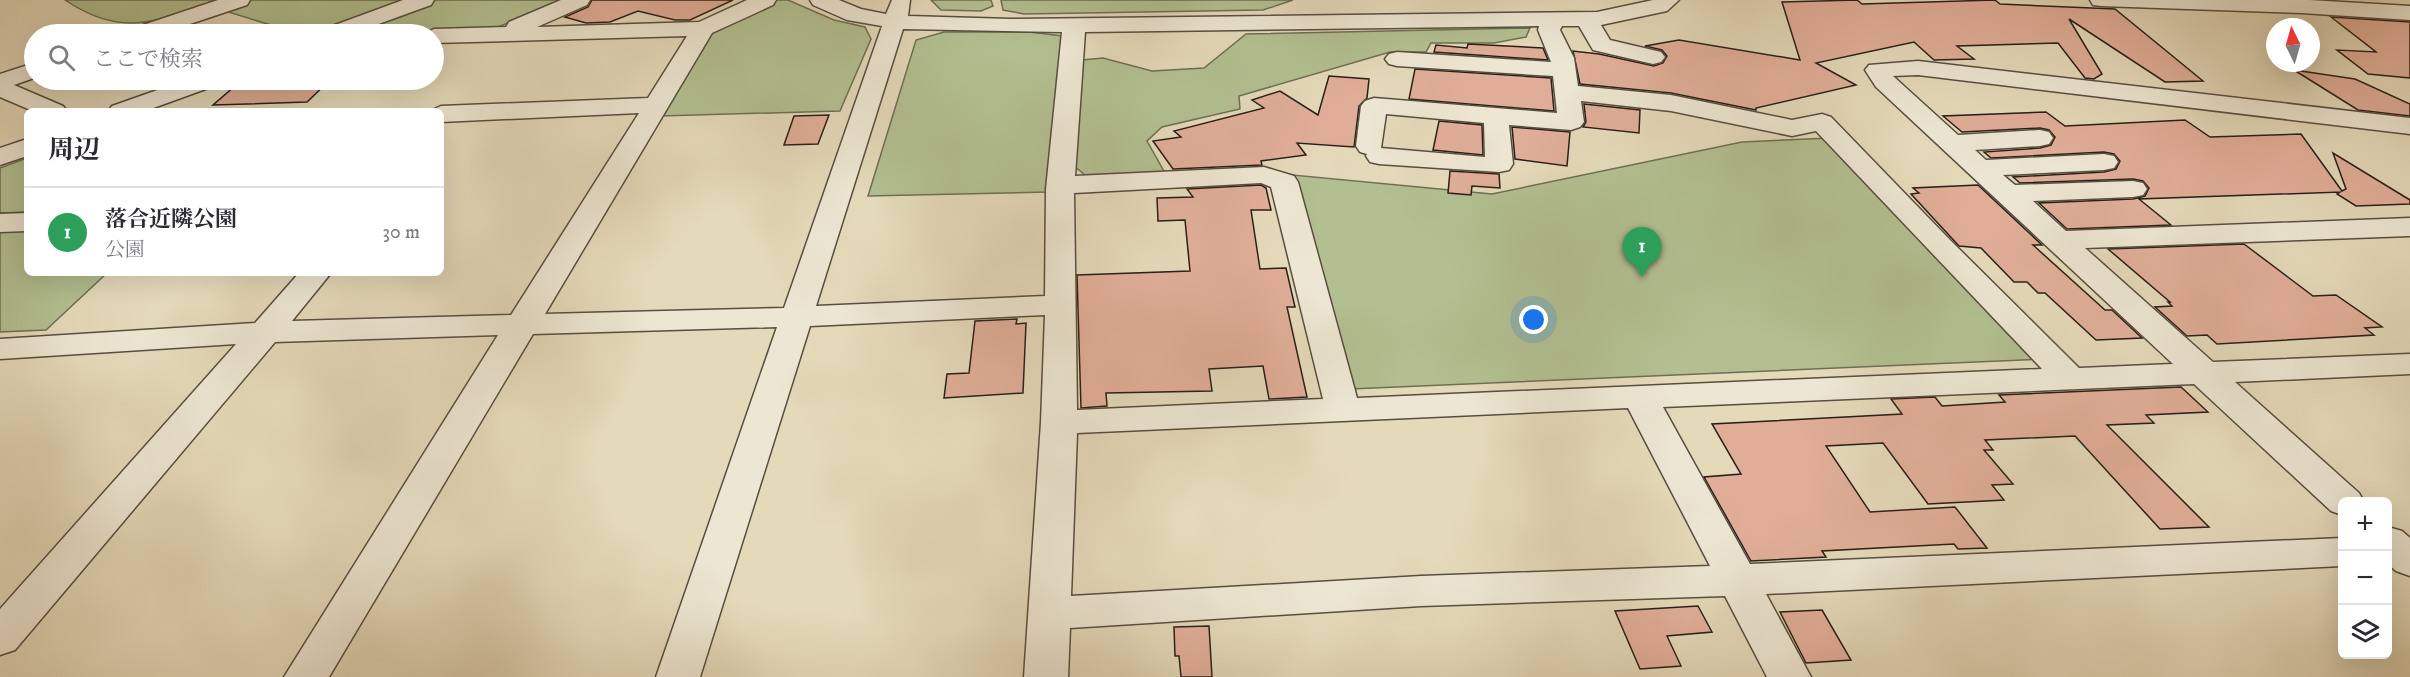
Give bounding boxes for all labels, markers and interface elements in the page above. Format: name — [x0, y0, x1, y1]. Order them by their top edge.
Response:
north arrow — [2266, 18, 2320, 72]
search box — [24, 24, 444, 90]
icon: search — [45, 41, 78, 74]
text: ここで検索 — [93, 46, 203, 73]
text: 周辺 — [48, 134, 100, 167]
text: 落合近隣公園 — [105, 206, 237, 233]
text: 1 — [64, 220, 71, 245]
text: 30 m — [382, 220, 420, 245]
pin: 1 — [1622, 228, 1662, 277]
text: 公園 — [105, 238, 145, 263]
your location — [1519, 305, 1548, 334]
map controls — [2338, 497, 2392, 659]
button: + — [2338, 497, 2392, 551]
button: − — [2338, 551, 2392, 605]
button: layers — [2338, 605, 2392, 659]

